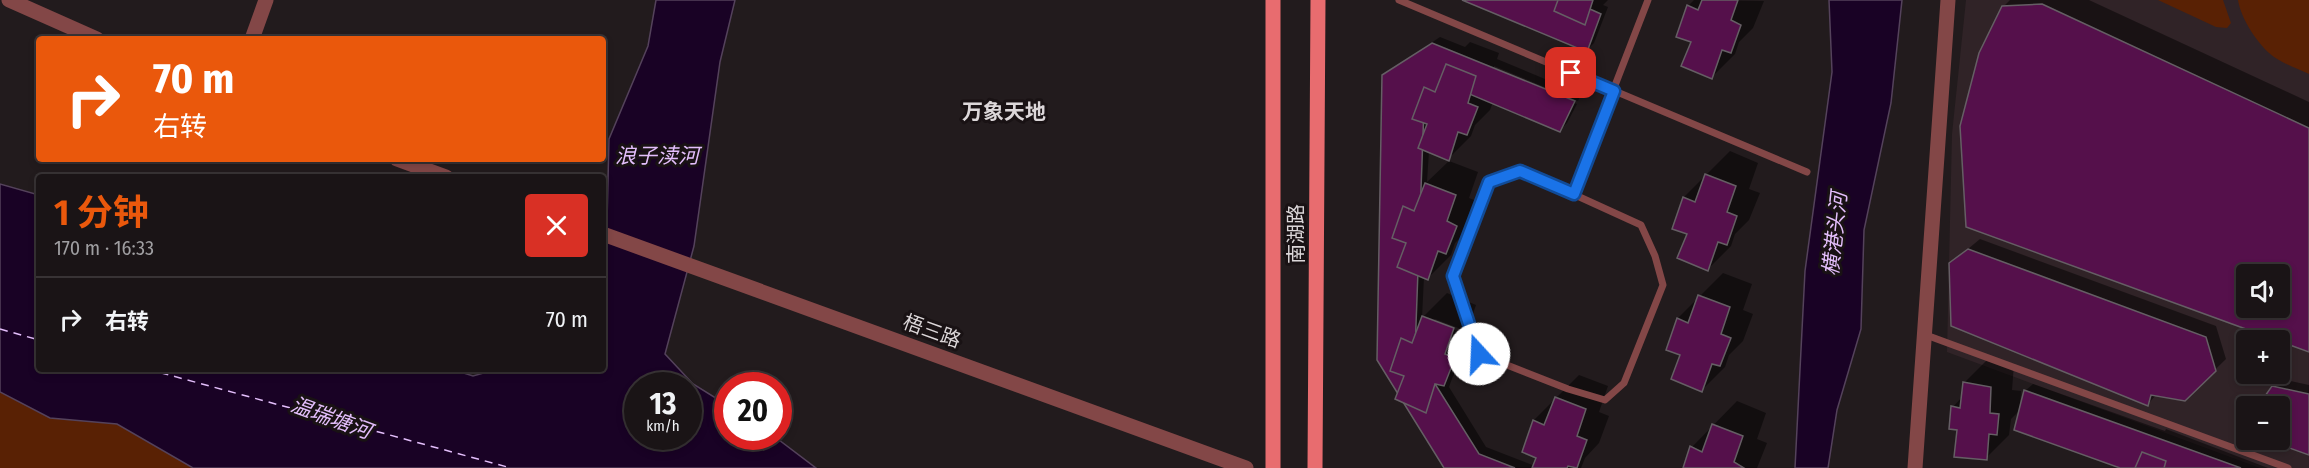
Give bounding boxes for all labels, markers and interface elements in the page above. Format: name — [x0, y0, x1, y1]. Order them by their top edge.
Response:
pin — [1545, 47, 1596, 98]
text: 70 m — [153, 54, 234, 104]
icon: arrive — [1554, 56, 1587, 89]
icon: right — [54, 60, 132, 138]
district label: 万象天地 — [962, 99, 1046, 125]
text: 右转 — [153, 111, 207, 143]
water label: 浪子渎河 — [615, 143, 703, 169]
water label: 横港头河 — [1818, 187, 1853, 277]
text: 1 分钟 — [54, 191, 149, 235]
button: close — [525, 194, 588, 257]
street label: 南湖路 — [1284, 204, 1308, 264]
text: 170 m · 16:33 — [54, 236, 154, 260]
map controls — [2236, 264, 2290, 450]
button: sound — [2236, 264, 2290, 318]
icon: right — [54, 303, 87, 336]
text: 70 m — [546, 306, 588, 333]
text: 右转 — [105, 308, 149, 335]
street label: 梧三路 — [900, 309, 964, 353]
position arrow — [1447, 322, 1511, 386]
button: + — [2236, 330, 2290, 384]
speed limit sign: 20 — [714, 372, 792, 450]
text: 13 — [650, 386, 676, 422]
water label: 温瑞塘河 — [287, 391, 379, 446]
button: − — [2236, 396, 2290, 450]
text: km/h — [646, 417, 680, 435]

